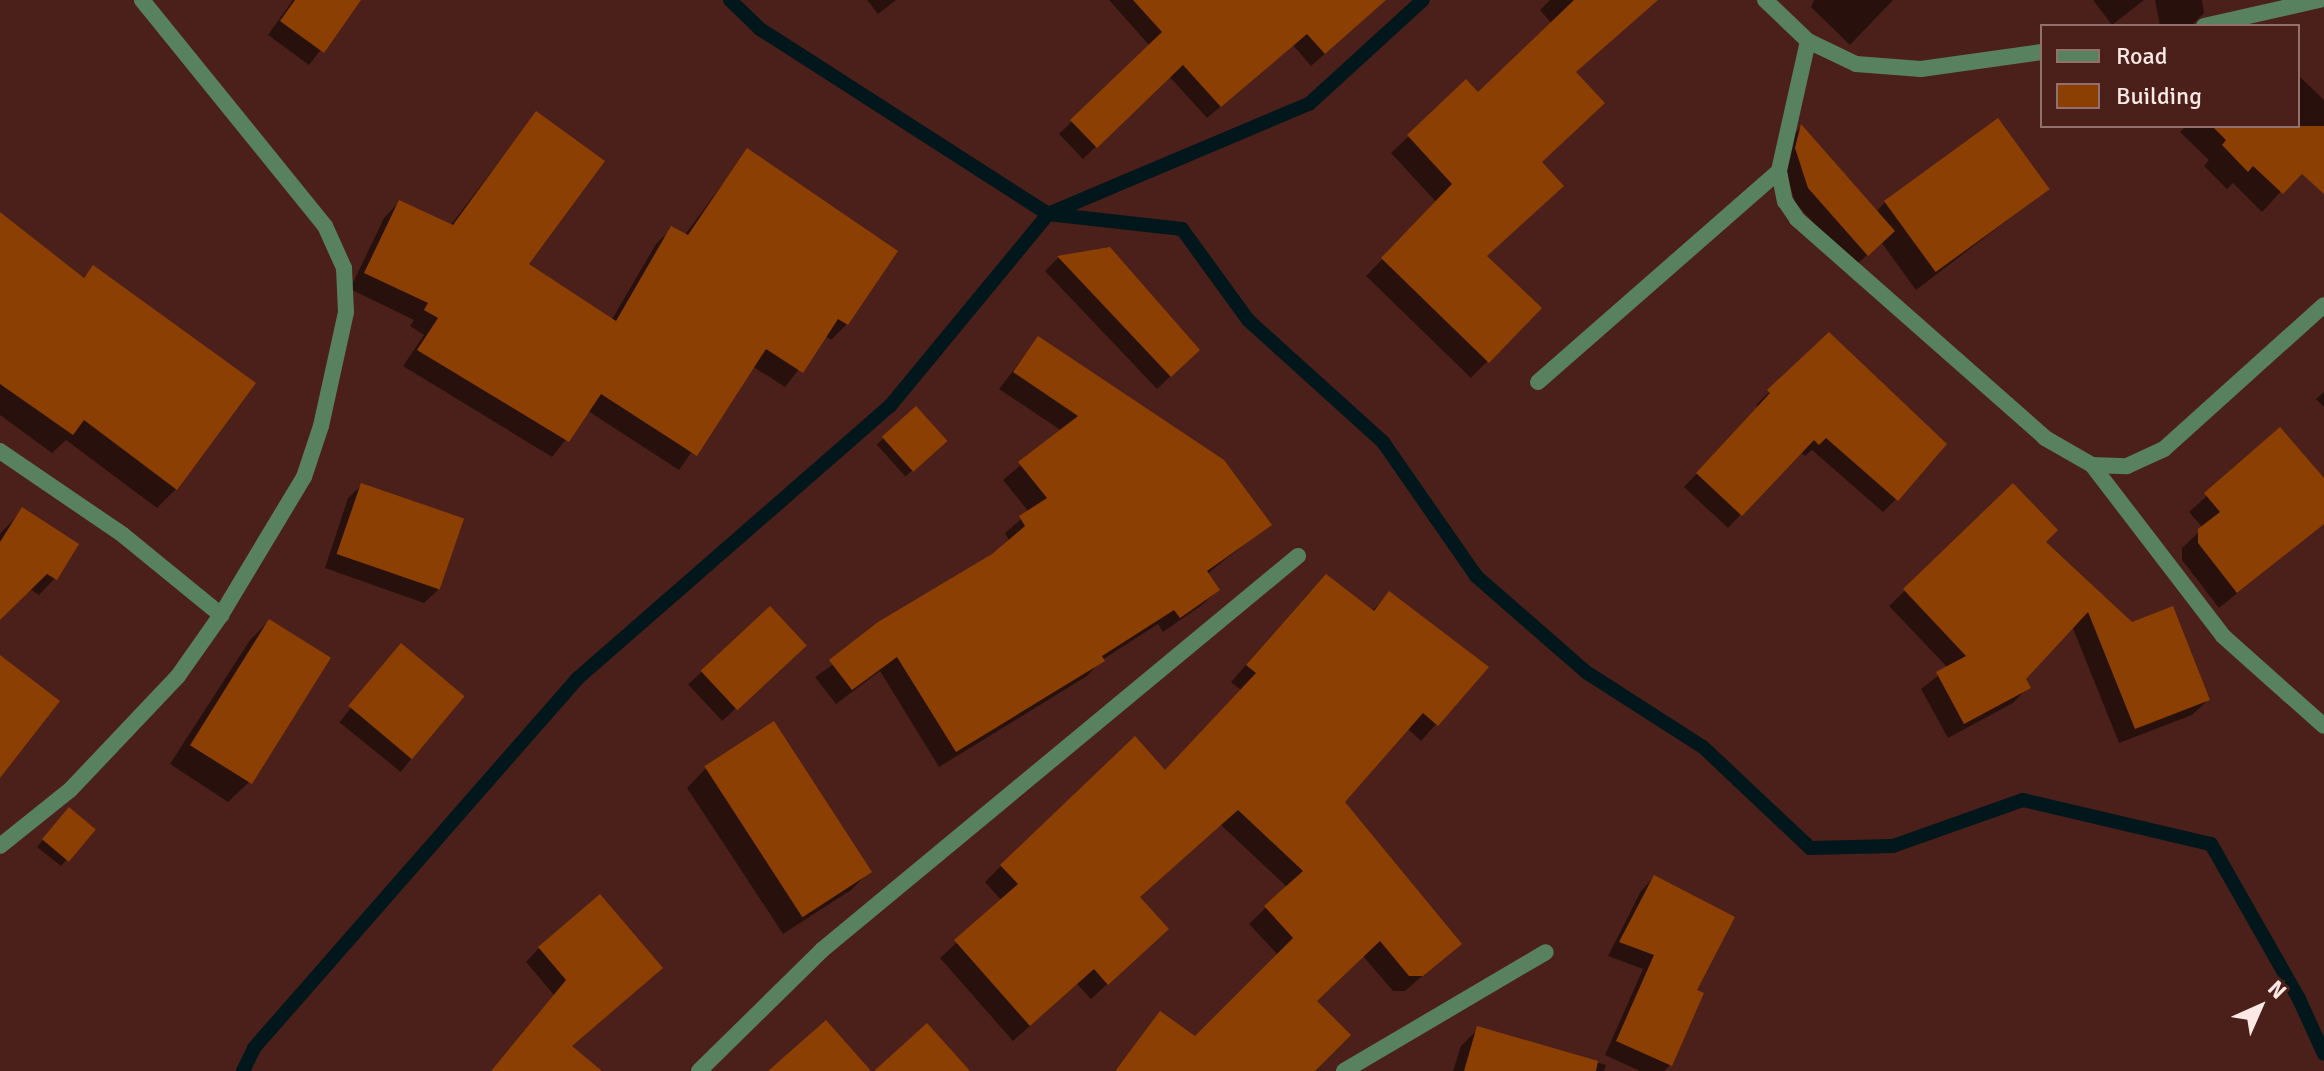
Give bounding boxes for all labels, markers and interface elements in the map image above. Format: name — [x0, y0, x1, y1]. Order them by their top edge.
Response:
legend — [2040, 24, 2300, 128]
text: Road — [2116, 41, 2167, 71]
text: Building — [2116, 81, 2202, 111]
north arrow — [2220, 967, 2300, 1047]
text: N — [2262, 975, 2292, 1005]

